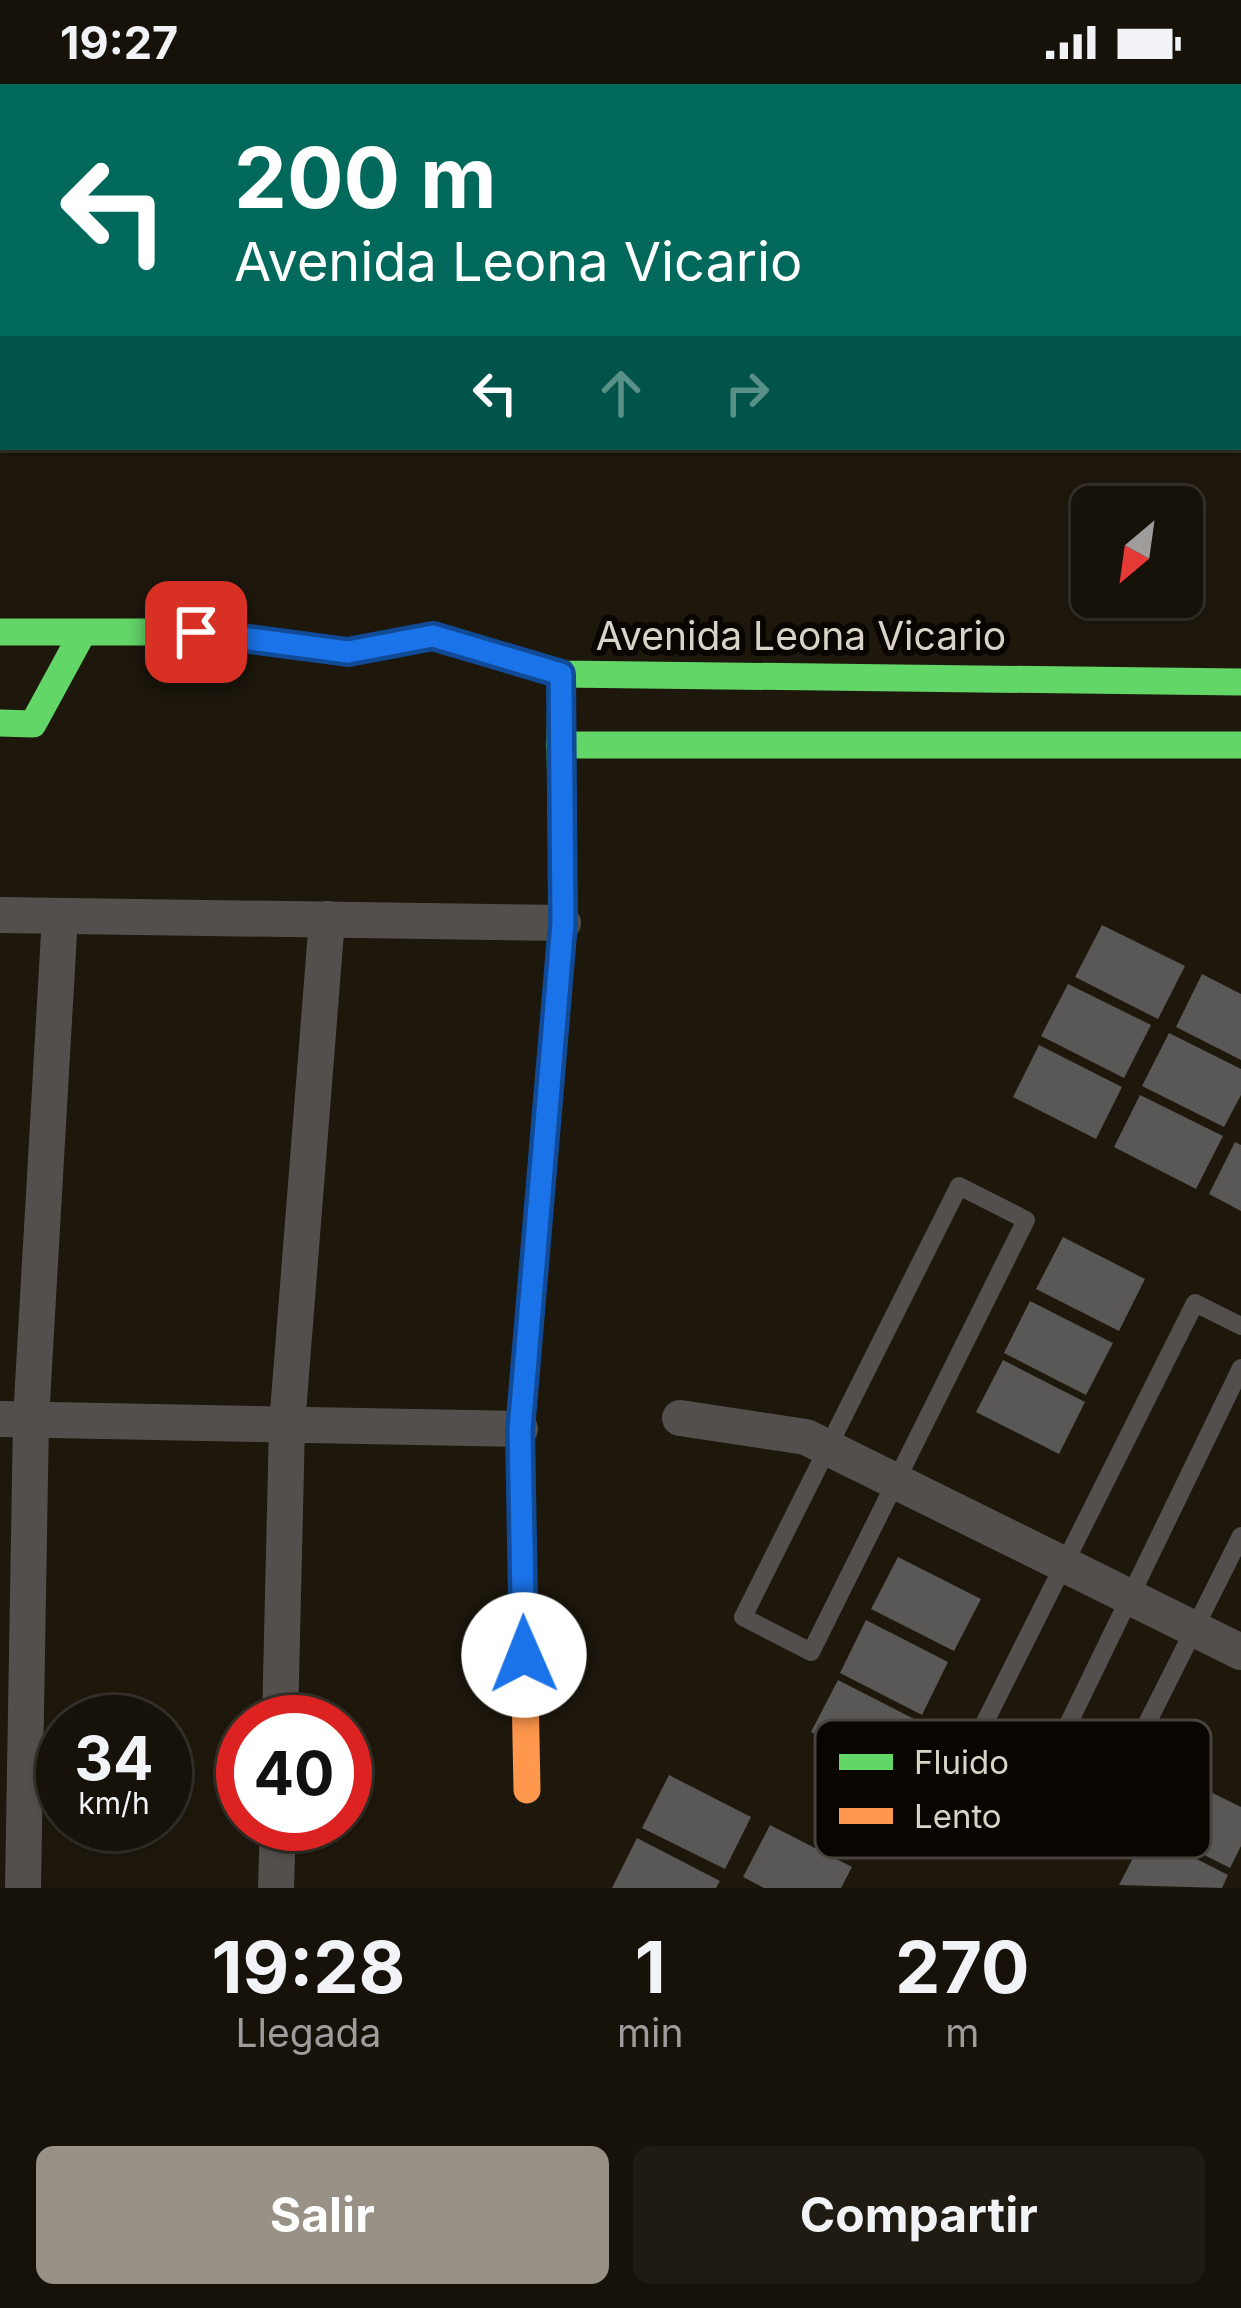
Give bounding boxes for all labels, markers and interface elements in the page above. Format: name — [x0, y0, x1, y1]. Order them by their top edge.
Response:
text: 19:27 — [60, 15, 178, 70]
text: 200 m — [234, 127, 497, 228]
icon: left — [36, 132, 192, 288]
text: Avenida Leona Vicario — [234, 229, 802, 294]
icon: left — [462, 360, 528, 426]
icon: ahead — [588, 360, 654, 426]
icon: right — [714, 360, 780, 426]
north arrow — [1071, 486, 1203, 618]
map controls — [1071, 486, 1203, 618]
pin — [145, 581, 247, 683]
icon: arrive — [163, 599, 229, 665]
street label: Avenida Leona Vicario — [596, 612, 1006, 659]
position arrow — [461, 1592, 587, 1718]
speed limit sign: 40 — [216, 1695, 372, 1851]
legend — [815, 1720, 1211, 1858]
text: 34 — [74, 1722, 154, 1794]
text: Fluido — [914, 1742, 1009, 1782]
text: km/h — [78, 1785, 150, 1821]
text: Lento — [914, 1796, 1002, 1836]
text: 19:28 — [211, 1923, 405, 2010]
text: 1 — [635, 1923, 666, 2010]
text: 270 — [895, 1923, 1030, 2010]
text: Llegada — [236, 2009, 381, 2056]
text: min — [617, 2009, 684, 2056]
text: m — [945, 2009, 979, 2056]
button: Salir — [36, 2146, 609, 2284]
button: Compartir — [633, 2146, 1205, 2284]

